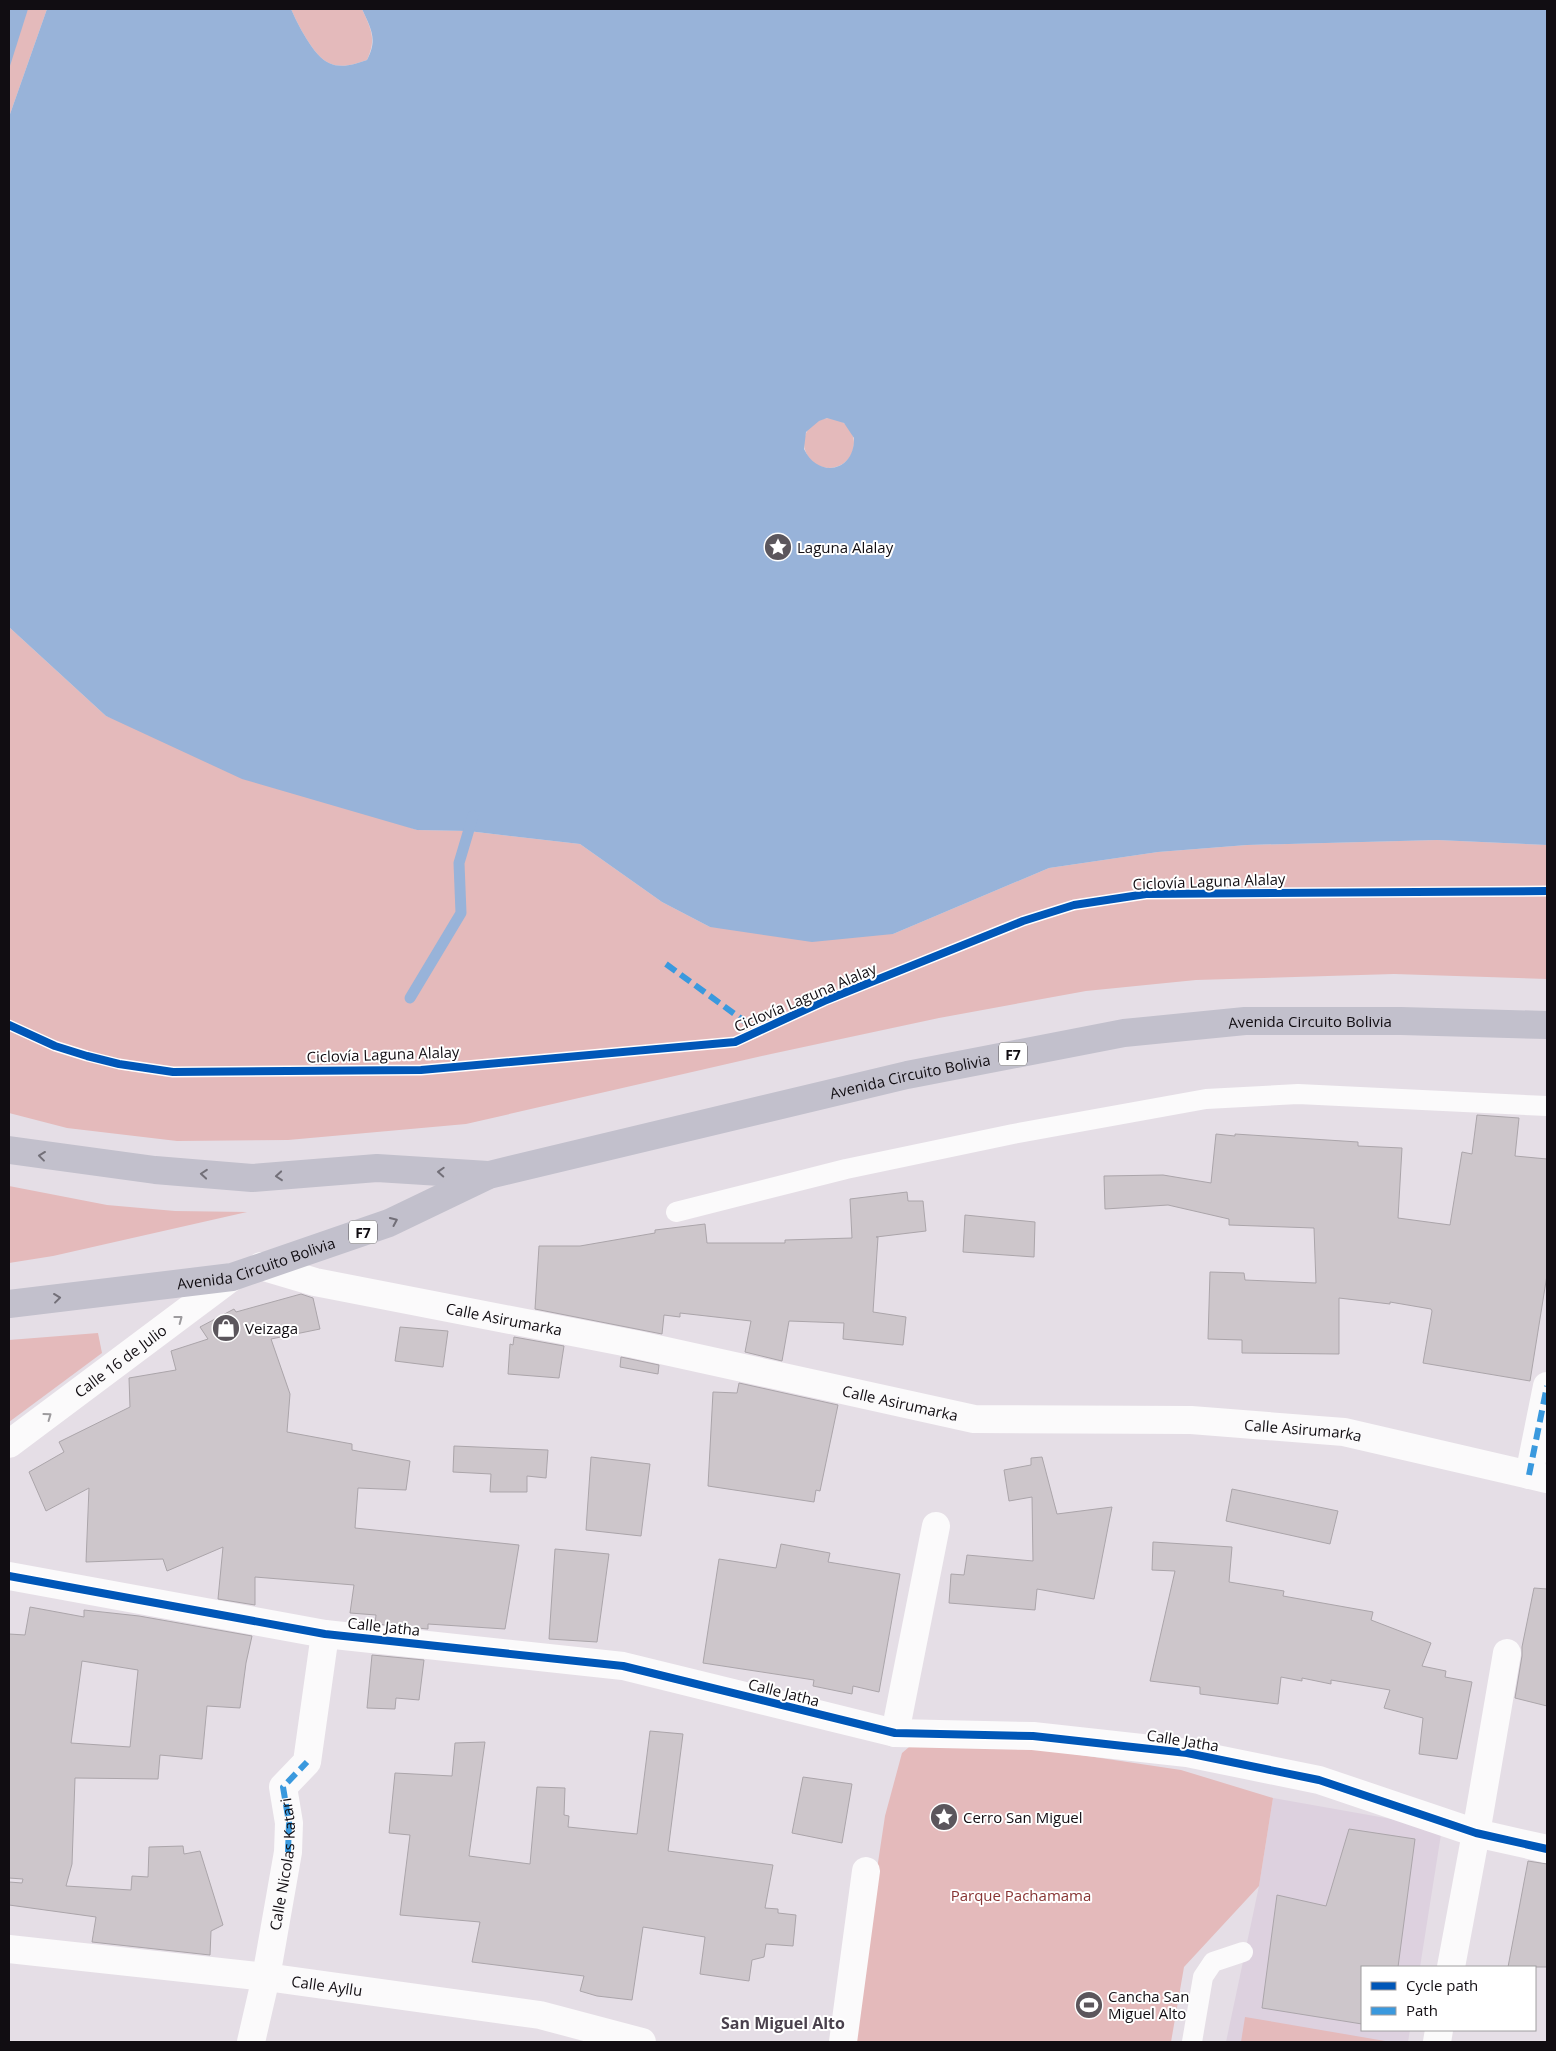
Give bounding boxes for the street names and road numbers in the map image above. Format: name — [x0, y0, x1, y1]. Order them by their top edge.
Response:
street label: Ciclovía Laguna Alalay — [1132, 868, 1286, 894]
street label: Ciclovía Laguna Alalay — [731, 958, 880, 1036]
street label: Avenida Circuito Bolivia — [1227, 1011, 1392, 1033]
street label: Ciclovía Laguna Alalay — [306, 1041, 460, 1067]
road number: F7 — [999, 1042, 1027, 1066]
street label: Avenida Circuito Bolivia — [828, 1049, 992, 1103]
road number: F7 — [349, 1220, 377, 1244]
street label: Avenida Circuito Bolivia — [176, 1232, 338, 1294]
street label: Calle Asirumarka — [444, 1298, 564, 1340]
street label: Calle 16 de Julio — [70, 1320, 170, 1402]
street label: Calle Asirumarka — [840, 1380, 960, 1425]
street label: Calle Asirumarka — [1244, 1414, 1364, 1446]
street label: Calle Jatha — [347, 1612, 421, 1640]
street label: Calle Jatha — [746, 1673, 822, 1711]
street label: Calle Jatha — [1145, 1724, 1221, 1756]
street label: Calle Nicolas Katari — [264, 1797, 299, 1932]
street label: Calle Ayllu — [290, 1971, 364, 2000]

